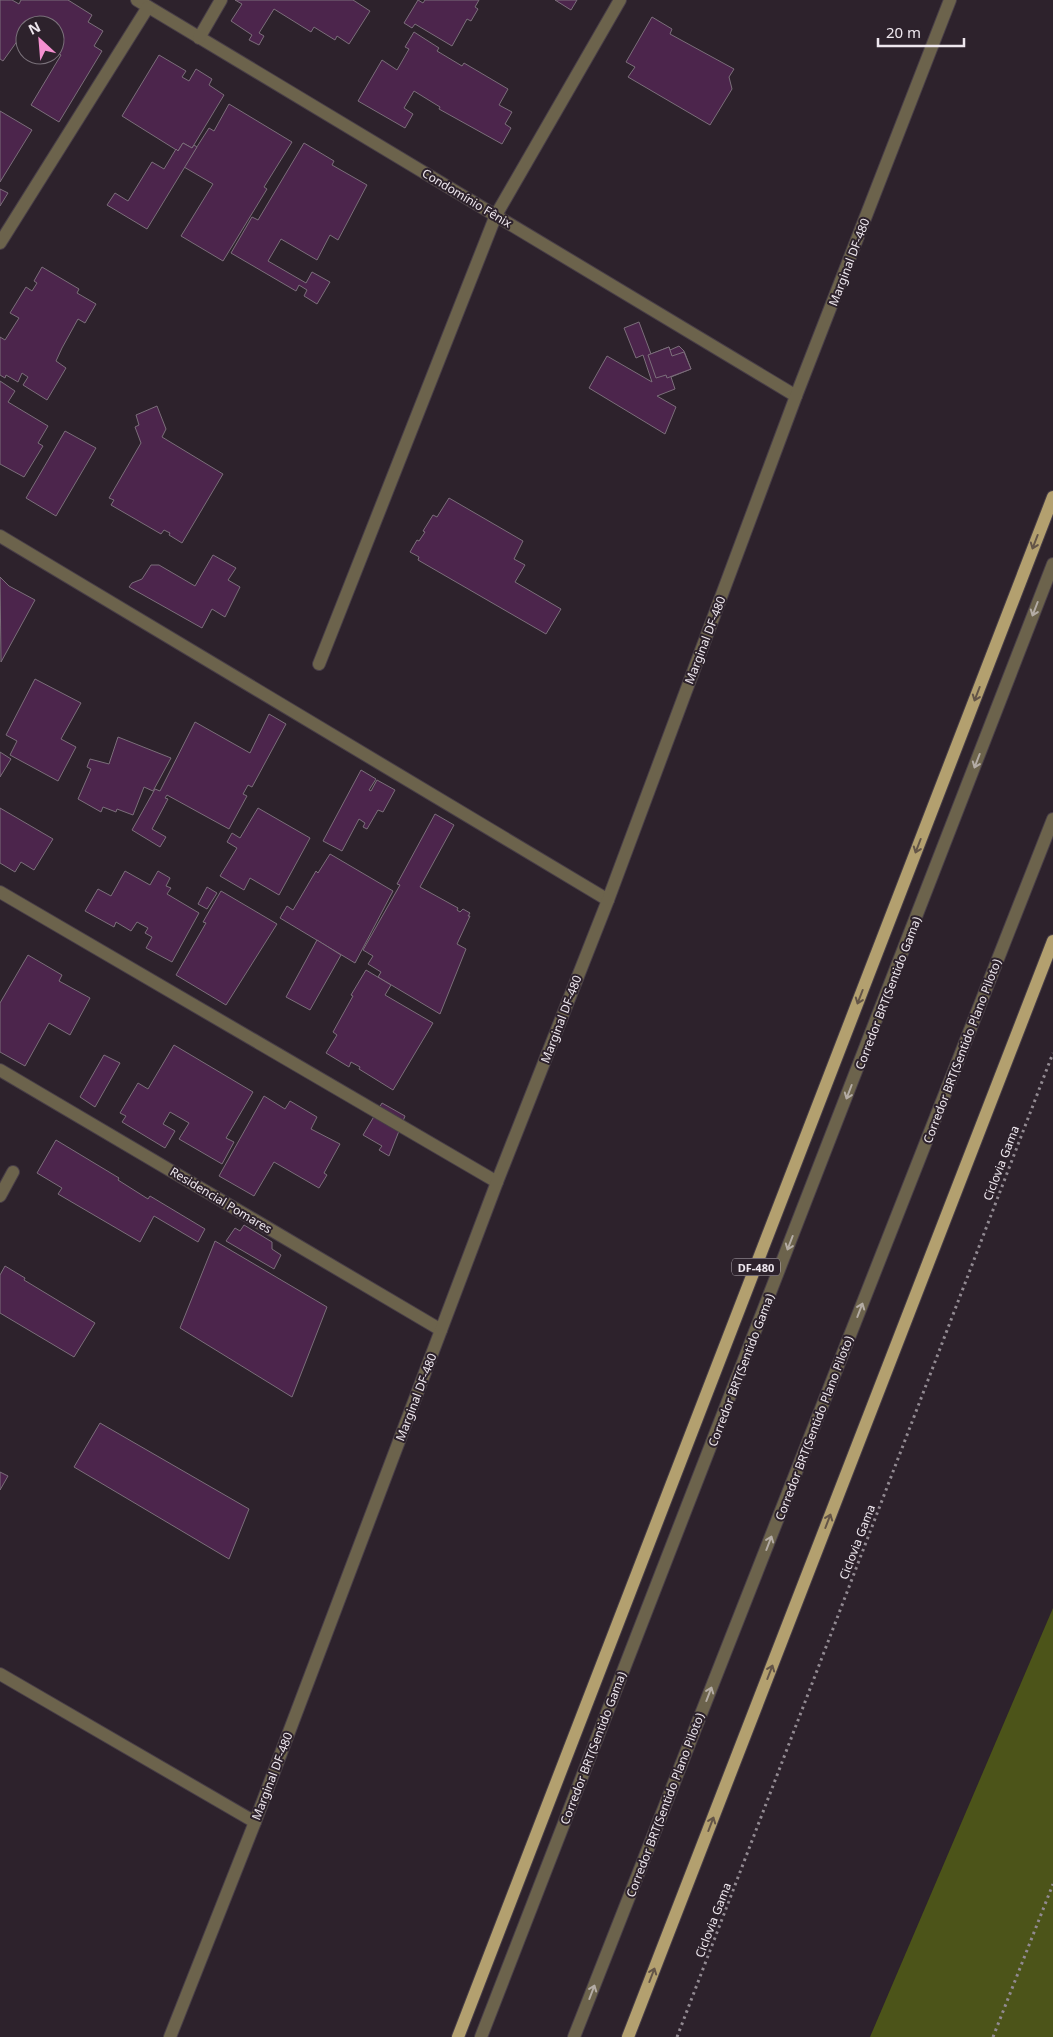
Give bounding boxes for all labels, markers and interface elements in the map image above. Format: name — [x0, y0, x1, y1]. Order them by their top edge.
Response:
north arrow — [15, 15, 65, 65]
scale bar — [878, 15, 964, 47]
text: N — [25, 17, 43, 39]
text: 20 m — [886, 22, 921, 42]
street label: Condomínio Fênix — [419, 164, 516, 232]
street label: Marginal DF-480 — [824, 216, 874, 308]
one-way arrow — [1030, 535, 1039, 550]
street label: Marginal DF-480 — [680, 594, 730, 686]
one-way arrow — [1030, 601, 1040, 616]
one-way arrow — [972, 686, 981, 701]
one-way arrow — [972, 753, 981, 768]
one-way arrow — [913, 838, 923, 853]
street label: Corredor BRT(Sentido Gama) — [851, 914, 925, 1072]
street label: Corredor BRT(Sentido Plano Piloto) — [919, 956, 1005, 1146]
street label: Marginal DF-480 — [536, 973, 586, 1065]
one-way arrow — [855, 989, 864, 1004]
one-way arrow — [844, 1084, 853, 1099]
street label: Ciclovia Gama — [979, 1123, 1023, 1203]
street label: Residencial Pomares — [167, 1163, 275, 1237]
one-way arrow — [785, 1235, 794, 1250]
road number: DF-480 — [732, 1258, 780, 1276]
street label: Corredor BRT(Sentido Gama) — [704, 1291, 778, 1449]
one-way arrow — [856, 1303, 865, 1318]
street label: Corredor BRT(Sentido Plano Piloto) — [771, 1333, 857, 1523]
street label: Marginal DF-480 — [391, 1351, 441, 1443]
street label: Ciclovia Gama — [835, 1502, 879, 1582]
one-way arrow — [825, 1513, 834, 1528]
one-way arrow — [765, 1535, 774, 1550]
one-way arrow — [766, 1665, 775, 1680]
street label: Corredor BRT(Sentido Gama) — [556, 1669, 630, 1827]
one-way arrow — [705, 1687, 714, 1702]
street label: Corredor BRT(Sentido Plano Piloto) — [622, 1710, 708, 1900]
street label: Marginal DF-480 — [247, 1730, 297, 1822]
one-way arrow — [707, 1817, 716, 1832]
street label: Ciclovia Gama — [691, 1880, 735, 1960]
one-way arrow — [648, 1968, 657, 1983]
one-way arrow — [588, 1984, 597, 2000]

